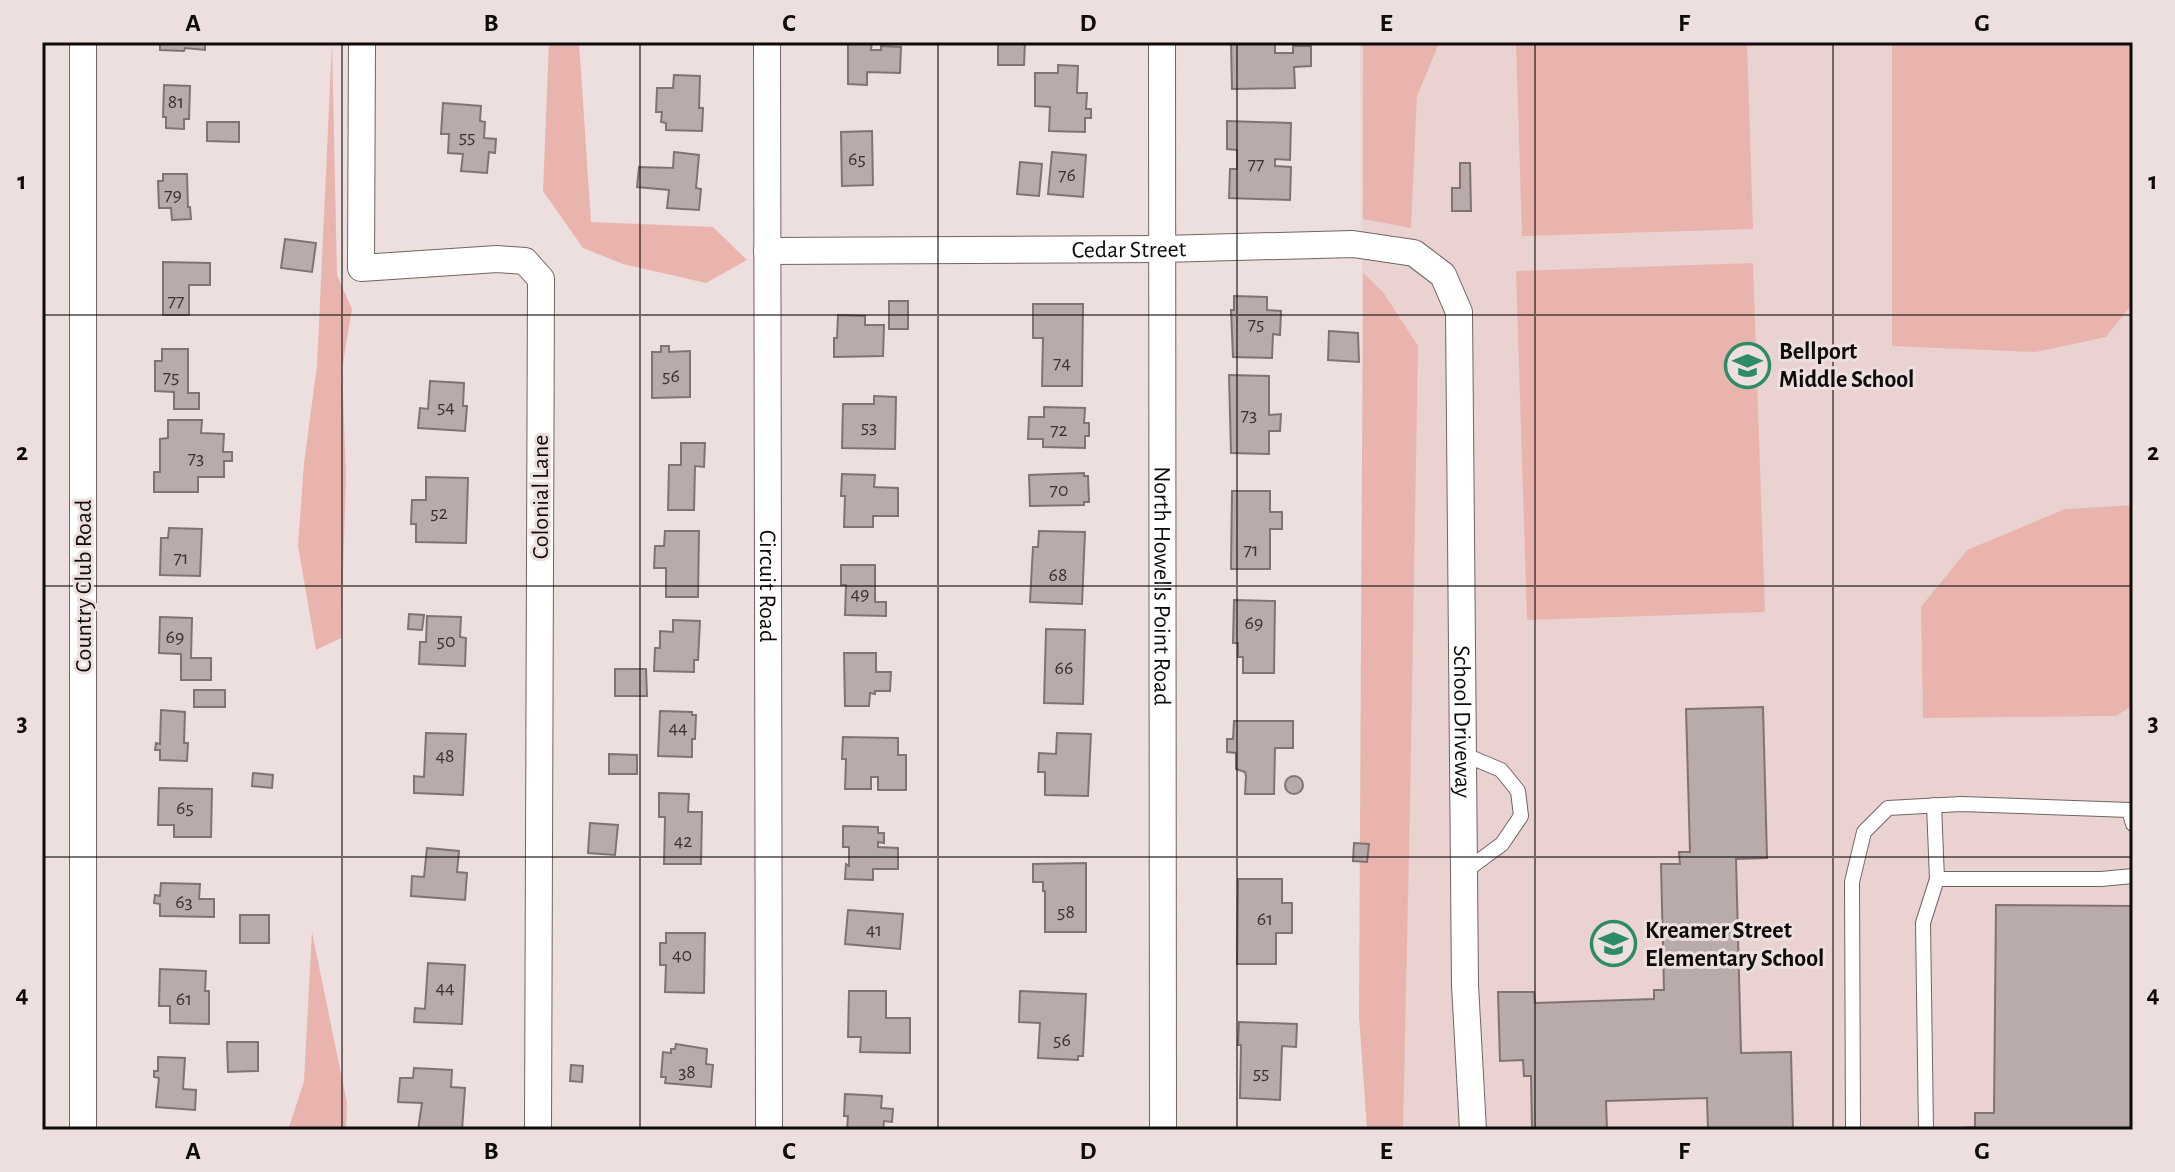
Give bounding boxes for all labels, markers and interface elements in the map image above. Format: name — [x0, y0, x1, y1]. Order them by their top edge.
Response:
text: A — [185, 10, 201, 36]
text: B — [483, 10, 499, 36]
text: C — [782, 10, 796, 36]
text: D — [1079, 10, 1097, 36]
text: E — [1379, 10, 1393, 36]
text: F — [1678, 10, 1691, 36]
text: G — [1974, 10, 1990, 36]
house number: 81 — [168, 92, 184, 112]
house number: 55 — [459, 127, 475, 147]
house number: 65 — [848, 149, 866, 169]
house number: 77 — [1248, 154, 1264, 174]
house number: 76 — [1058, 165, 1076, 185]
text: 1 — [17, 168, 27, 194]
text: 1 — [2148, 168, 2158, 194]
house number: 79 — [164, 185, 182, 205]
street label: Cedar Street — [1072, 237, 1187, 262]
house number: 77 — [168, 291, 184, 311]
house number: 75 — [1248, 314, 1264, 334]
place label: Bellport Middle School — [1779, 340, 1914, 392]
school or university icon: Bellport Middle School — [1724, 341, 1772, 389]
house number: 74 — [1053, 353, 1071, 373]
house number: 56 — [662, 366, 680, 386]
house number: 75 — [163, 367, 179, 387]
house number: 54 — [437, 397, 455, 417]
house number: 73 — [1241, 405, 1257, 425]
house number: 53 — [861, 417, 877, 437]
house number: 72 — [1050, 420, 1068, 440]
street label: Colonial Lane — [529, 435, 553, 559]
text: 2 — [16, 439, 28, 465]
text: 2 — [2147, 439, 2159, 465]
house number: 73 — [188, 448, 204, 468]
street label: North Howells Point Road — [1149, 466, 1174, 706]
house number: 70 — [1050, 480, 1068, 500]
street label: Country Club Road — [72, 500, 96, 672]
house number: 52 — [430, 503, 448, 523]
street label: Circuit Road — [755, 530, 779, 642]
house number: 71 — [1243, 540, 1259, 560]
house number: 71 — [173, 548, 189, 568]
house number: 68 — [1049, 565, 1067, 585]
house number: 49 — [850, 584, 870, 604]
house number: 69 — [1245, 613, 1263, 633]
house number: 69 — [166, 627, 184, 647]
house number: 50 — [437, 631, 455, 651]
street label: School Driveway — [1449, 645, 1474, 798]
house number: 66 — [1055, 658, 1073, 678]
text: 3 — [16, 710, 28, 736]
text: 3 — [2147, 710, 2159, 736]
house number: 44 — [668, 718, 688, 738]
house number: 48 — [435, 746, 455, 766]
house number: 65 — [176, 798, 194, 818]
house number: 42 — [674, 831, 692, 851]
house number: 63 — [175, 892, 193, 912]
house number: 58 — [1057, 902, 1075, 922]
house number: 61 — [1257, 909, 1273, 929]
place label: Kreamer Street Elementary School — [1645, 919, 1824, 971]
house number: 41 — [866, 920, 882, 940]
school or university icon: Kreamer Street Elementary School — [1590, 920, 1638, 968]
house number: 40 — [672, 945, 692, 965]
house number: 44 — [435, 978, 455, 998]
text: 4 — [15, 981, 29, 1007]
text: 4 — [2146, 981, 2160, 1007]
house number: 61 — [176, 989, 192, 1009]
house number: 56 — [1053, 1030, 1071, 1050]
house number: 38 — [678, 1062, 696, 1082]
house number: 55 — [1253, 1063, 1269, 1083]
text: A — [185, 1138, 201, 1164]
text: B — [483, 1138, 499, 1164]
text: C — [782, 1138, 796, 1164]
text: D — [1079, 1138, 1097, 1164]
text: E — [1379, 1138, 1393, 1164]
text: F — [1678, 1138, 1691, 1164]
text: G — [1974, 1138, 1990, 1164]

